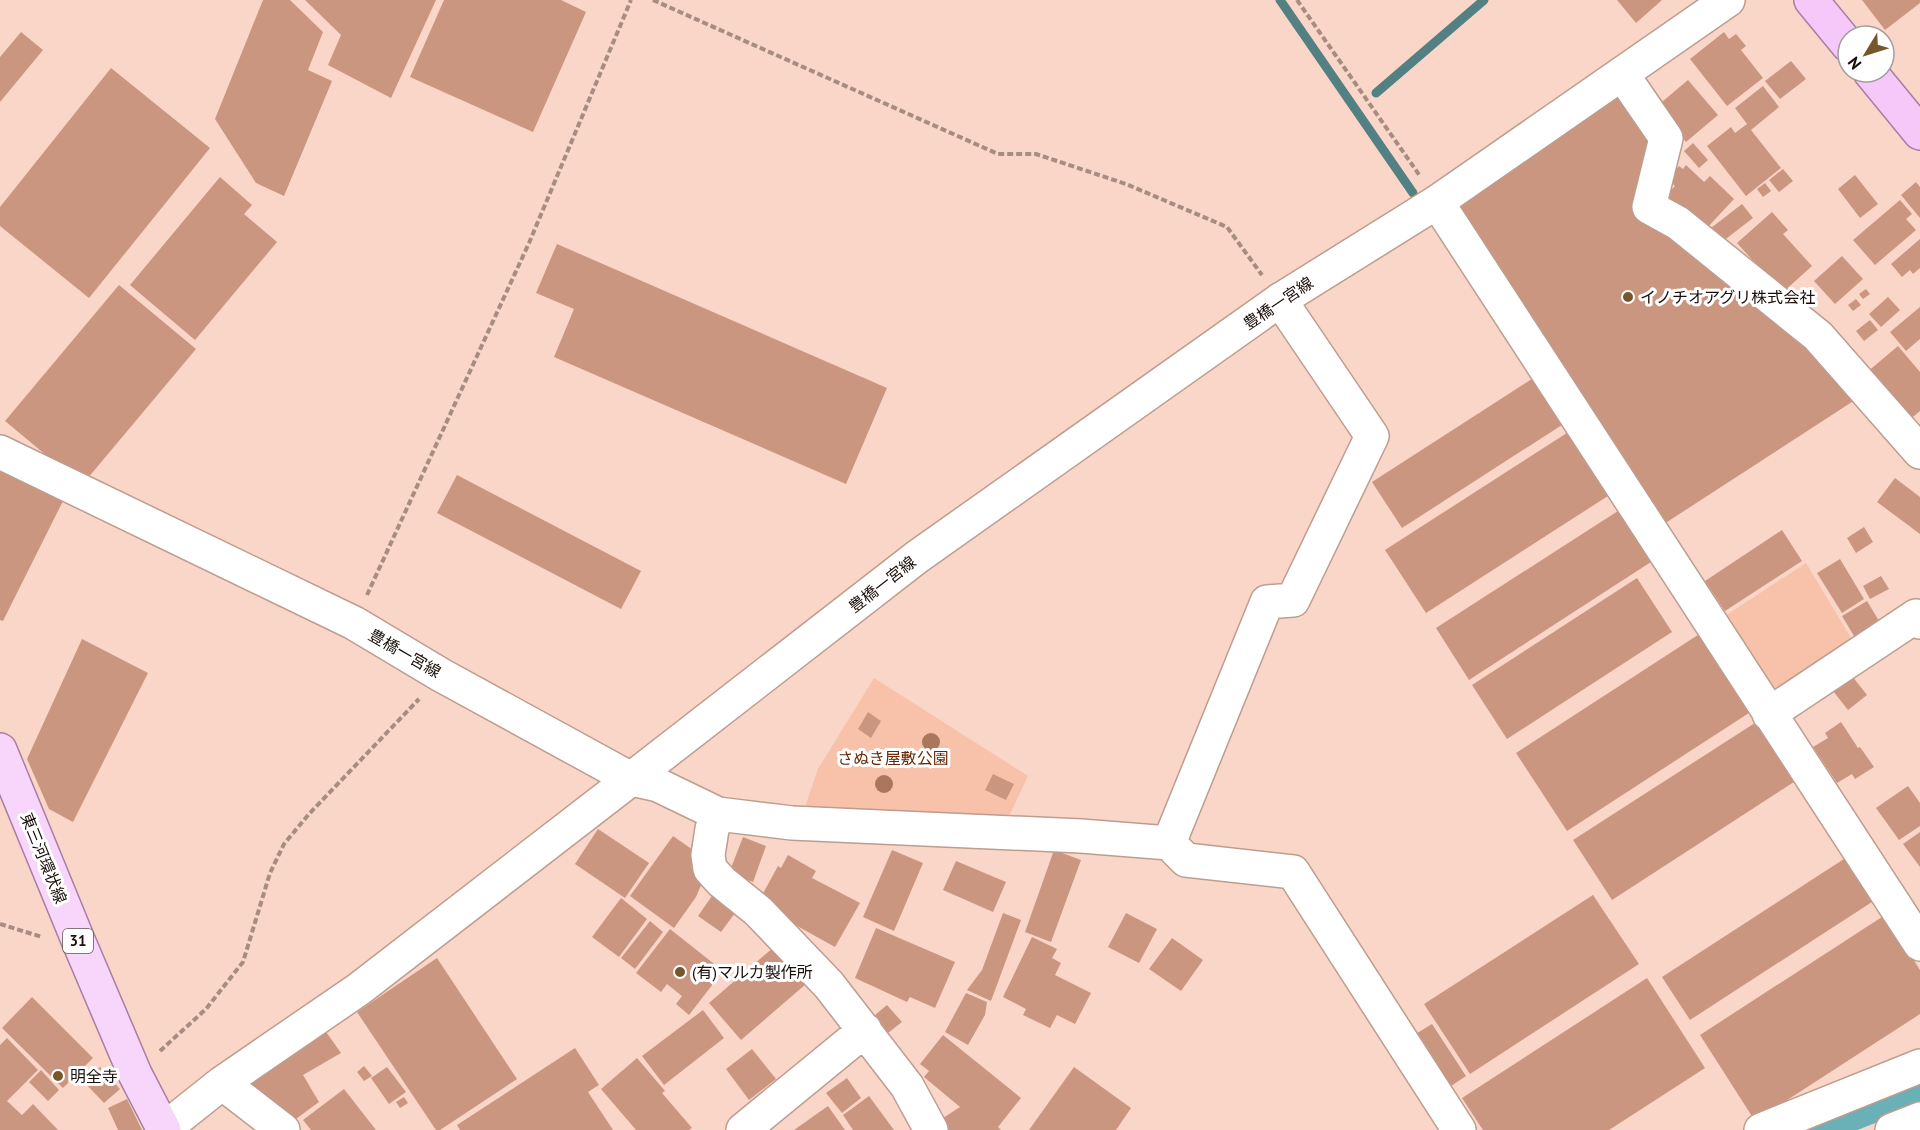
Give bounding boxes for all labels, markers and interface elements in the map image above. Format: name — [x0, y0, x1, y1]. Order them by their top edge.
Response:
north arrow — [1836, 24, 1896, 84]
text: N — [1843, 53, 1865, 74]
street label: 豊橋一宮線 — [1239, 272, 1317, 334]
place label: イノチオアグリ株式会社 — [1640, 287, 1815, 307]
marker: イノチオアグリ株式会社 — [1621, 290, 1635, 304]
street label: 豊橋一宮線 — [844, 551, 920, 617]
street label: 豊橋一宮線 — [365, 624, 445, 682]
park label: さぬき屋敷公園 — [837, 748, 949, 768]
street label: 東三河環状線 — [17, 810, 71, 906]
road number: 31 — [63, 929, 93, 953]
place label: (有)マルカ製作所 — [692, 962, 812, 982]
marker: (有)マルカ製作所 — [673, 965, 687, 979]
place label: 明全寺 — [70, 1066, 118, 1086]
marker: 明全寺 — [51, 1069, 65, 1083]

